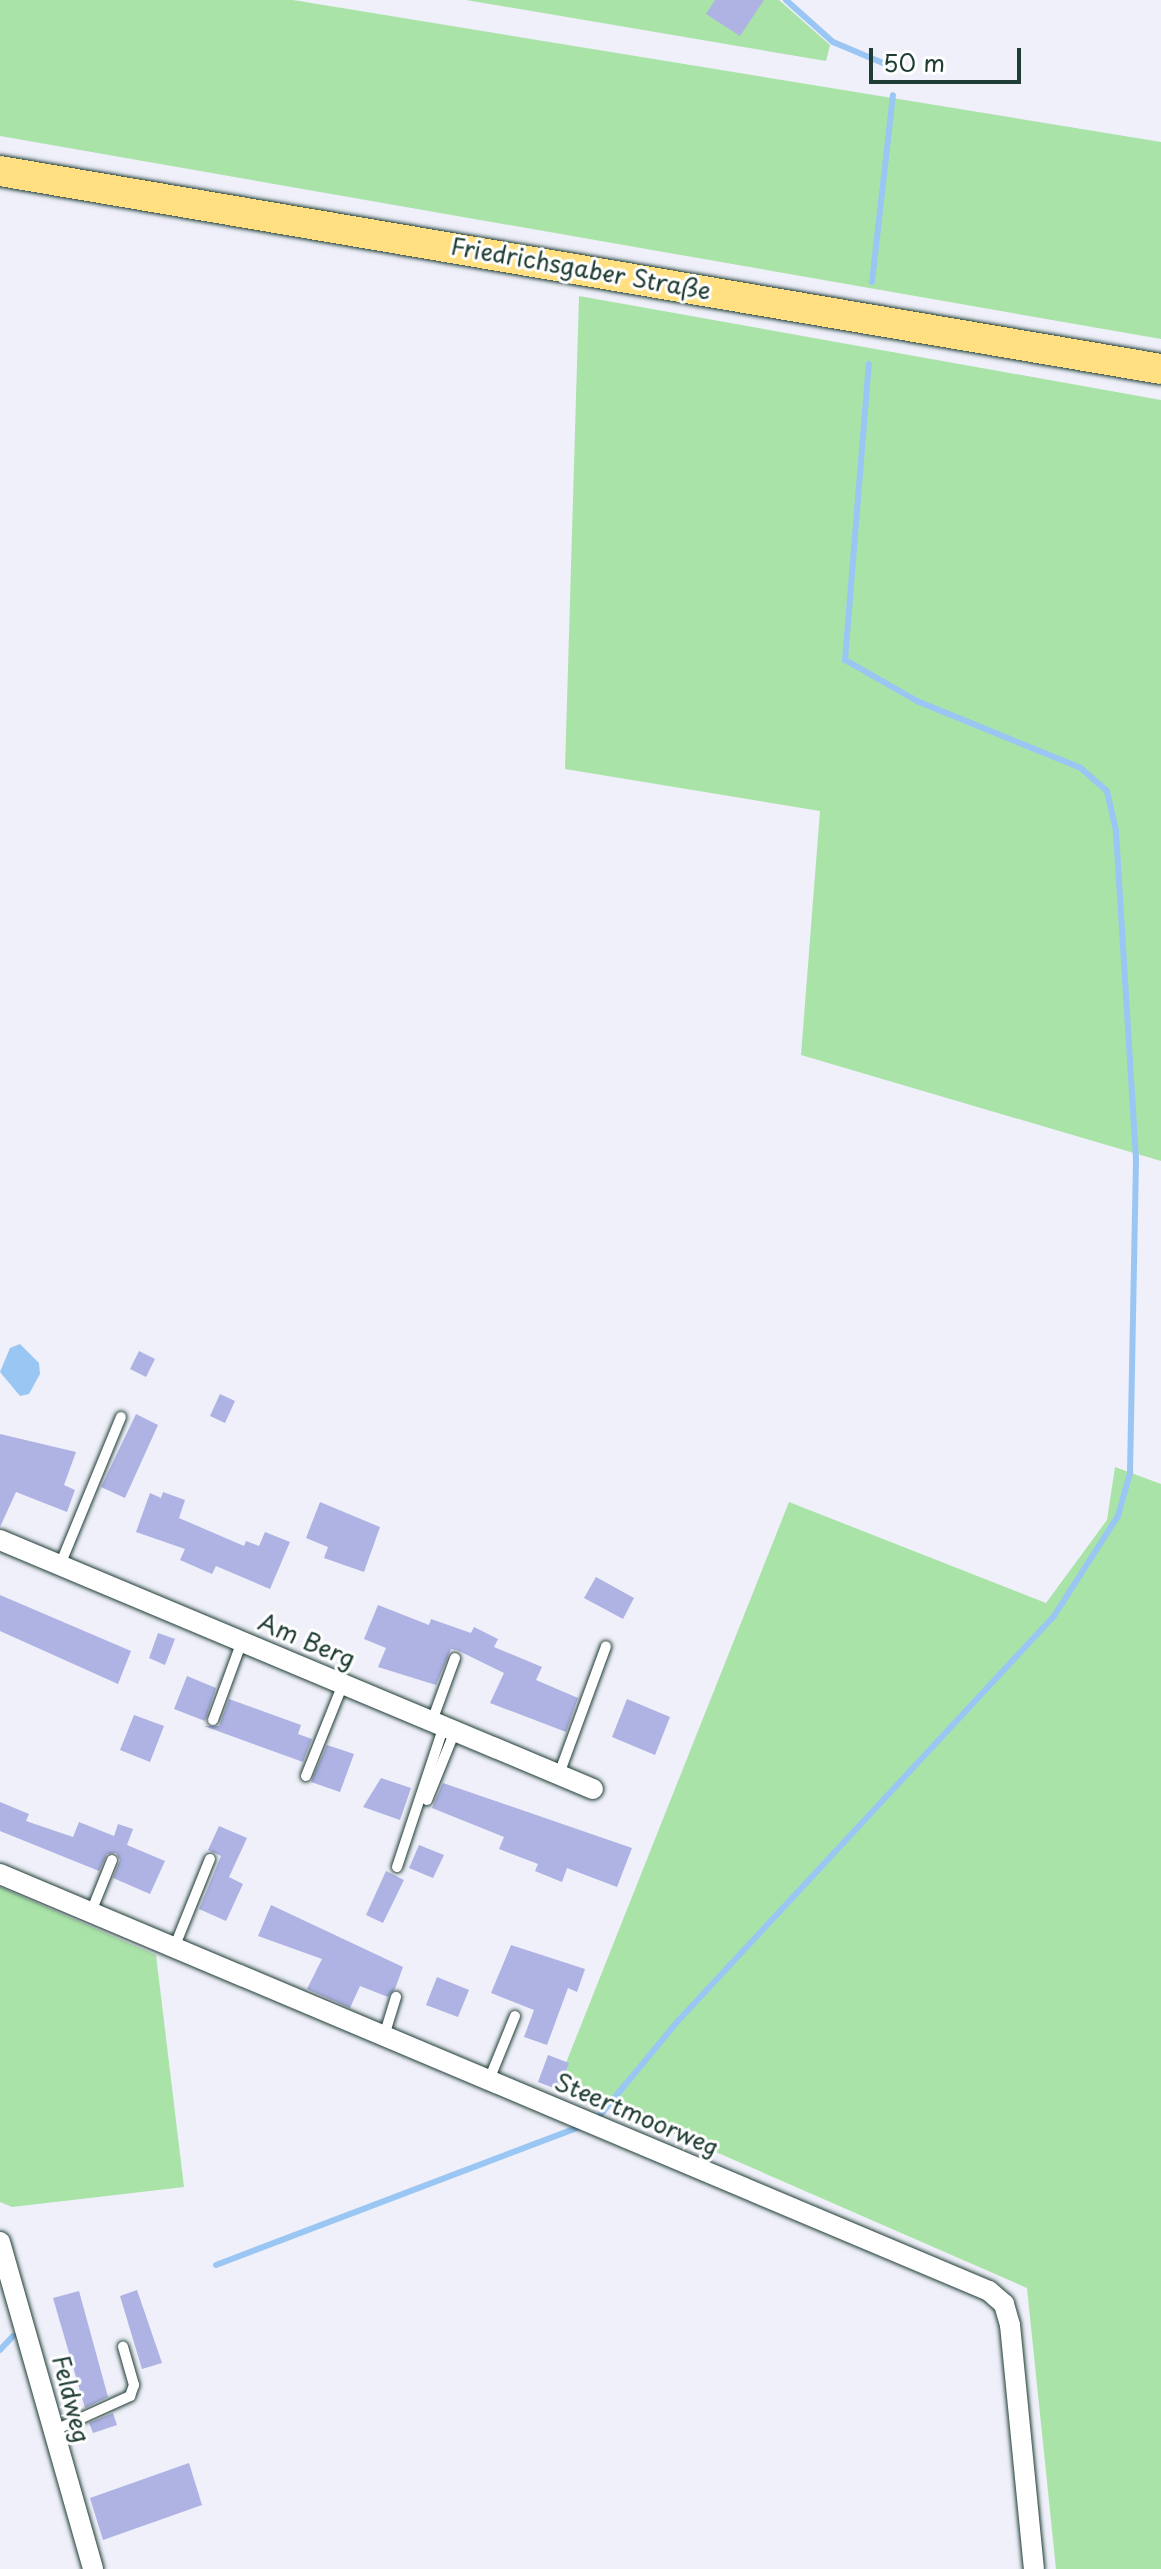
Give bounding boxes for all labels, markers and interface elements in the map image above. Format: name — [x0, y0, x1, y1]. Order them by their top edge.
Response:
scale bar — [873, 32, 1025, 82]
text: 50 m — [883, 44, 945, 80]
street label: Friedrichsgaber Straße — [447, 231, 715, 305]
street label: Am Berg — [254, 1607, 360, 1673]
street label: Steertmoorweg — [551, 2066, 723, 2162]
street label: Feldweg — [47, 2352, 97, 2446]

